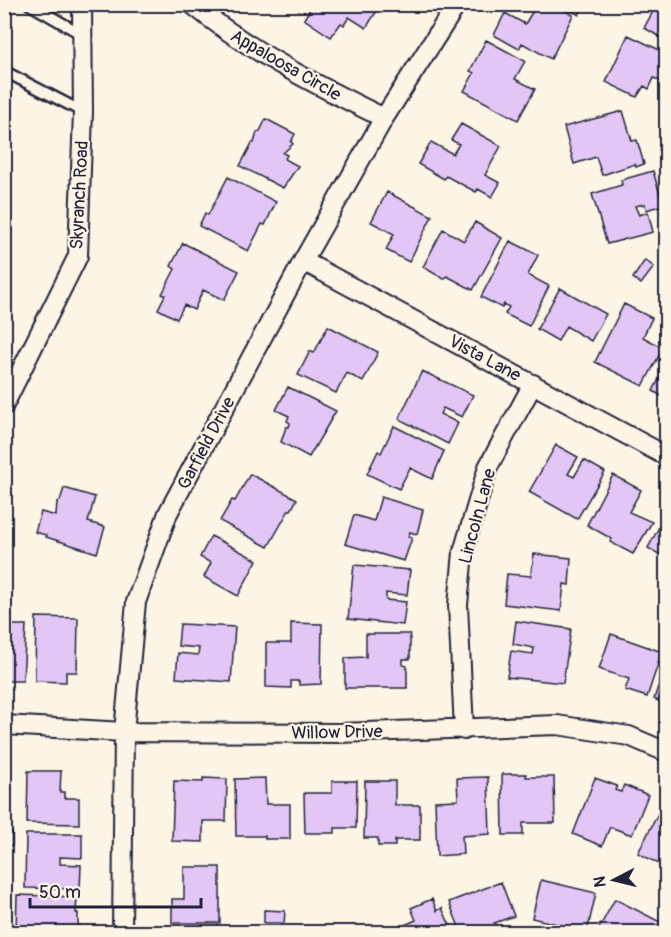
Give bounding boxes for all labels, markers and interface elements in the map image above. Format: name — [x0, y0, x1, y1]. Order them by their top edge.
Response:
street label: Appaloosa Circle — [226, 24, 345, 106]
street label: Skyranch Road — [65, 140, 94, 250]
street label: Vista Lane — [445, 330, 525, 387]
street label: Garfield Drive — [172, 393, 240, 493]
street label: Lincoln Lane — [454, 466, 501, 566]
street label: Willow Drive — [291, 720, 383, 745]
north arrow — [584, 850, 644, 910]
scale bar — [30, 871, 201, 909]
text: N — [589, 875, 611, 888]
text: 50 m — [39, 881, 81, 904]

